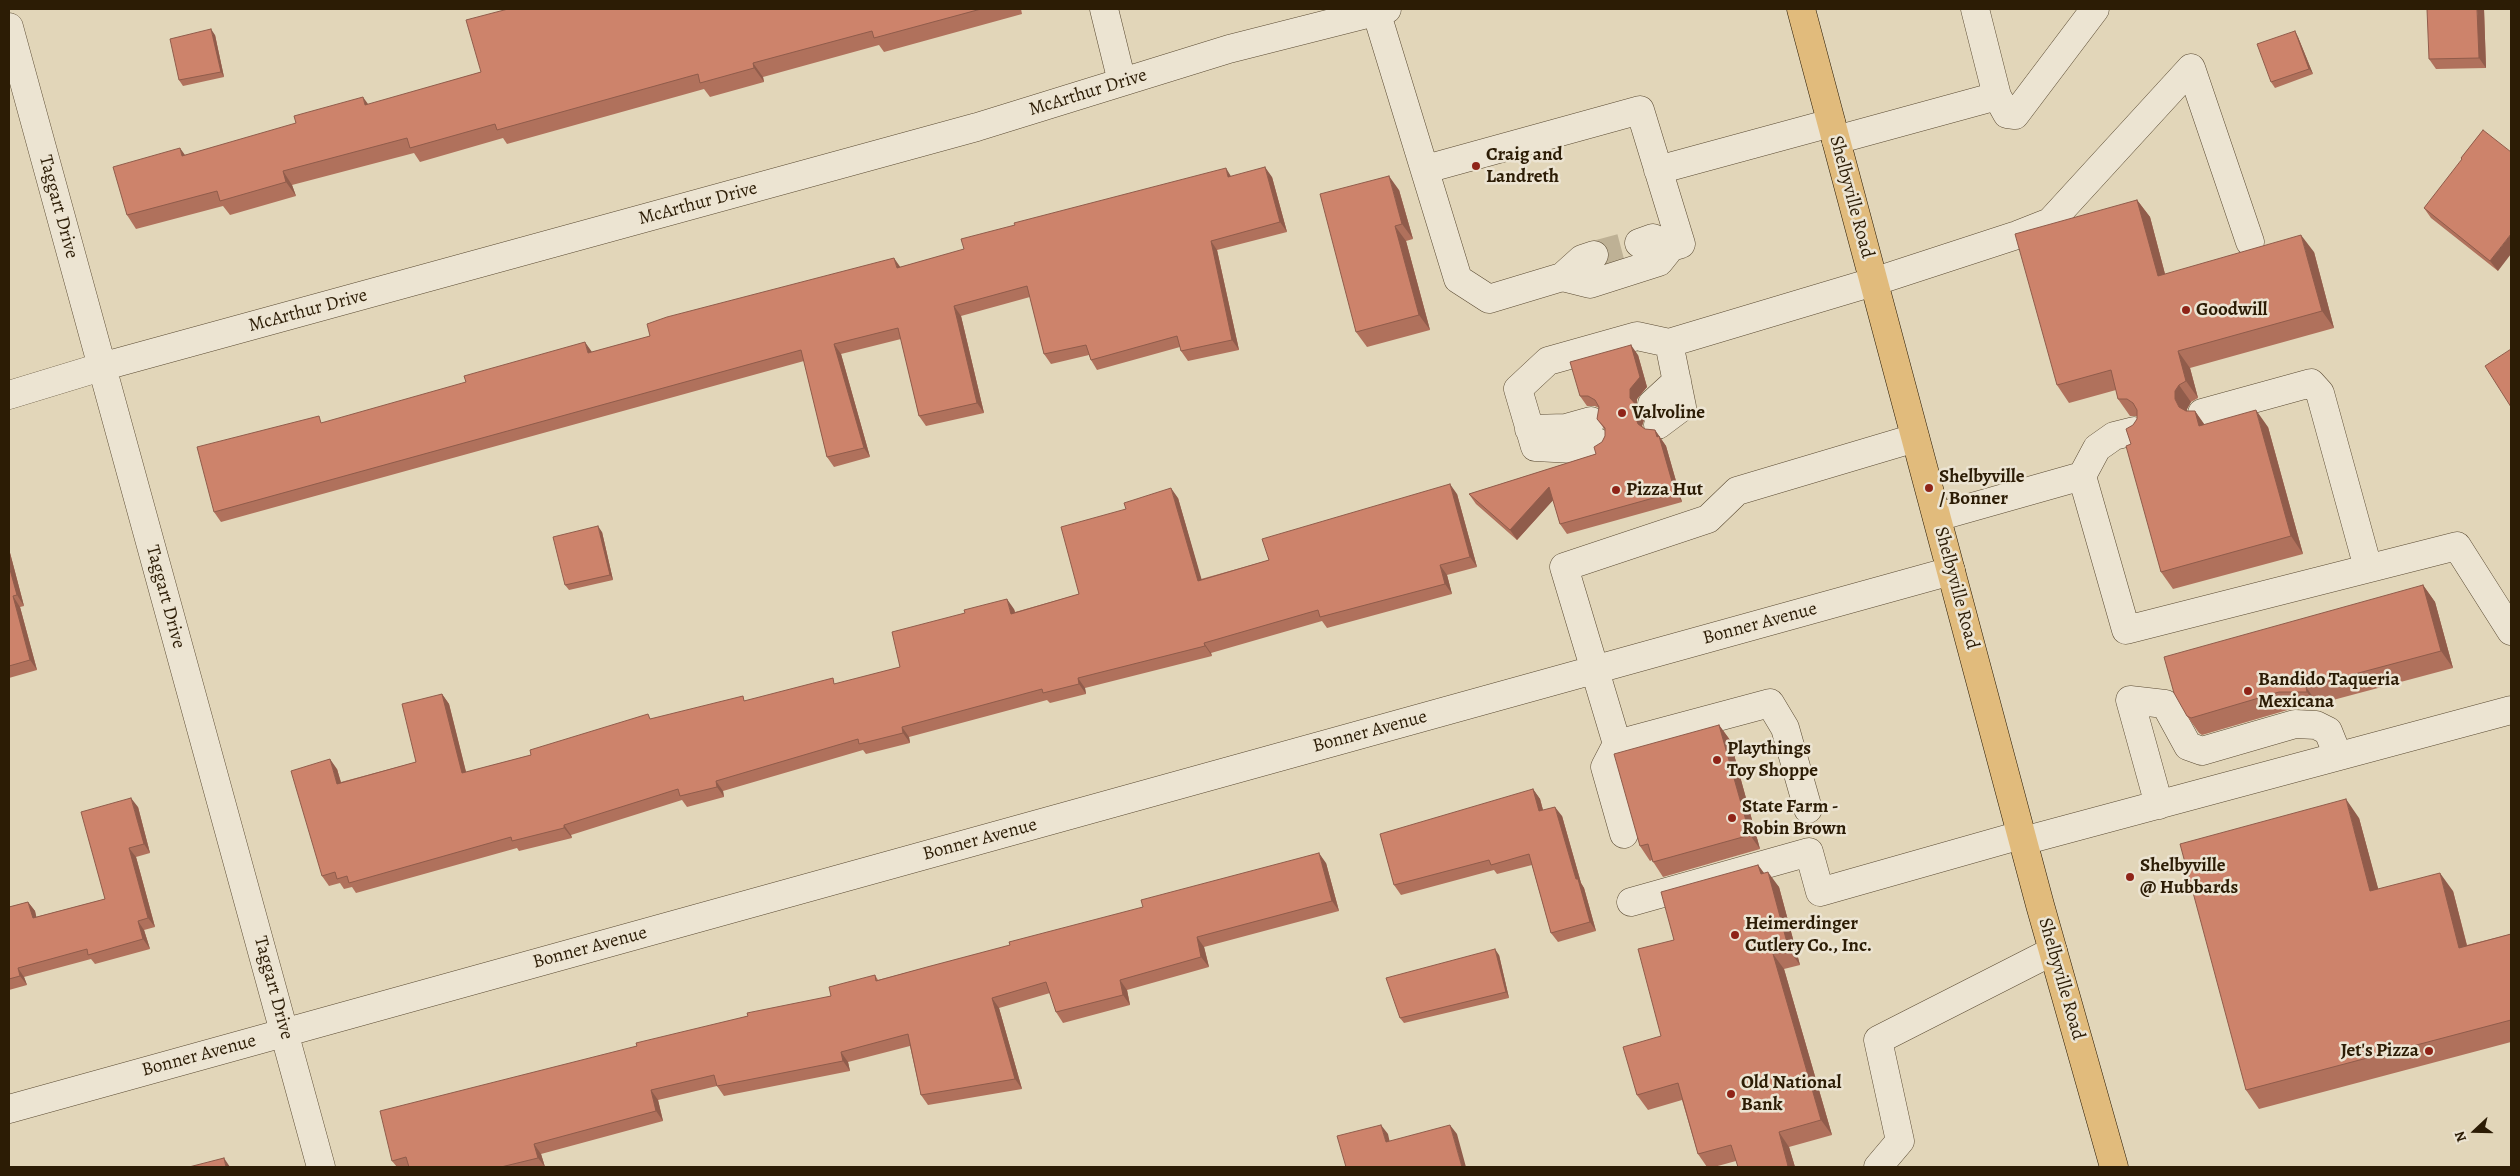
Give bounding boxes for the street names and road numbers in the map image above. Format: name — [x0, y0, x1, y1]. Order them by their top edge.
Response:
street label: McArthur Drive — [1026, 64, 1150, 122]
street label: Shelbyville Road — [1824, 133, 1878, 261]
street label: Taggart Drive — [33, 153, 83, 261]
street label: McArthur Drive — [636, 177, 760, 231]
street label: McArthur Drive — [246, 284, 370, 338]
street label: Shelbyville Road — [1929, 524, 1983, 652]
street label: Taggart Drive — [140, 543, 190, 651]
street label: Bonner Avenue — [1700, 598, 1820, 650]
street label: Bonner Avenue — [1310, 706, 1430, 758]
street label: Bonner Avenue — [920, 814, 1040, 866]
street label: Shelbyville Road — [2033, 915, 2089, 1043]
street label: Bonner Avenue — [530, 922, 650, 974]
street label: Taggart Drive — [248, 934, 298, 1042]
street label: Bonner Avenue — [139, 1030, 259, 1082]

